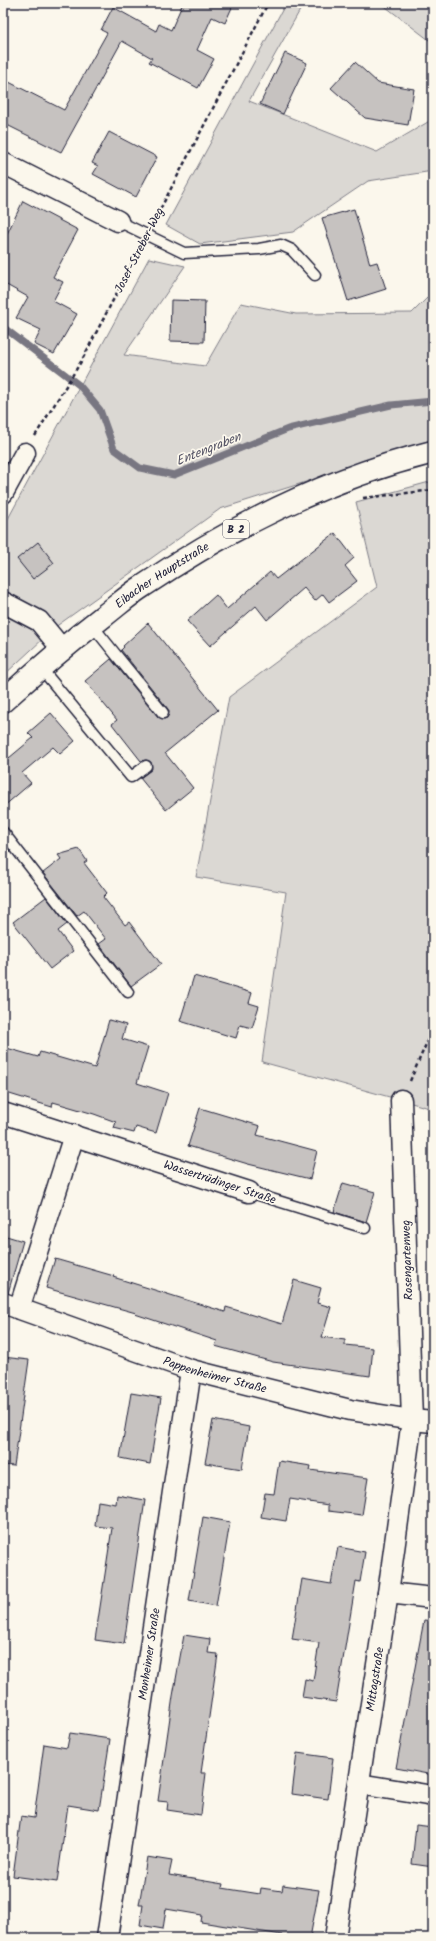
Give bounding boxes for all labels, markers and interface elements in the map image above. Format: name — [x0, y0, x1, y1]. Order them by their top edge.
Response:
street label: Josef-Streber-Weg — [110, 204, 169, 296]
water label: Entengraben — [173, 426, 245, 472]
road number: B 2 — [223, 520, 249, 538]
street label: Eibacher Hauptstraße — [111, 537, 213, 613]
street label: Wassertrüdinger Straße — [161, 1155, 279, 1210]
street label: Rosengartenweg — [397, 1219, 418, 1300]
street label: Pappenheimer Straße — [160, 1352, 269, 1399]
street label: Monheimer Straße — [133, 1606, 166, 1701]
street label: Mittagstraße — [361, 1645, 390, 1713]

